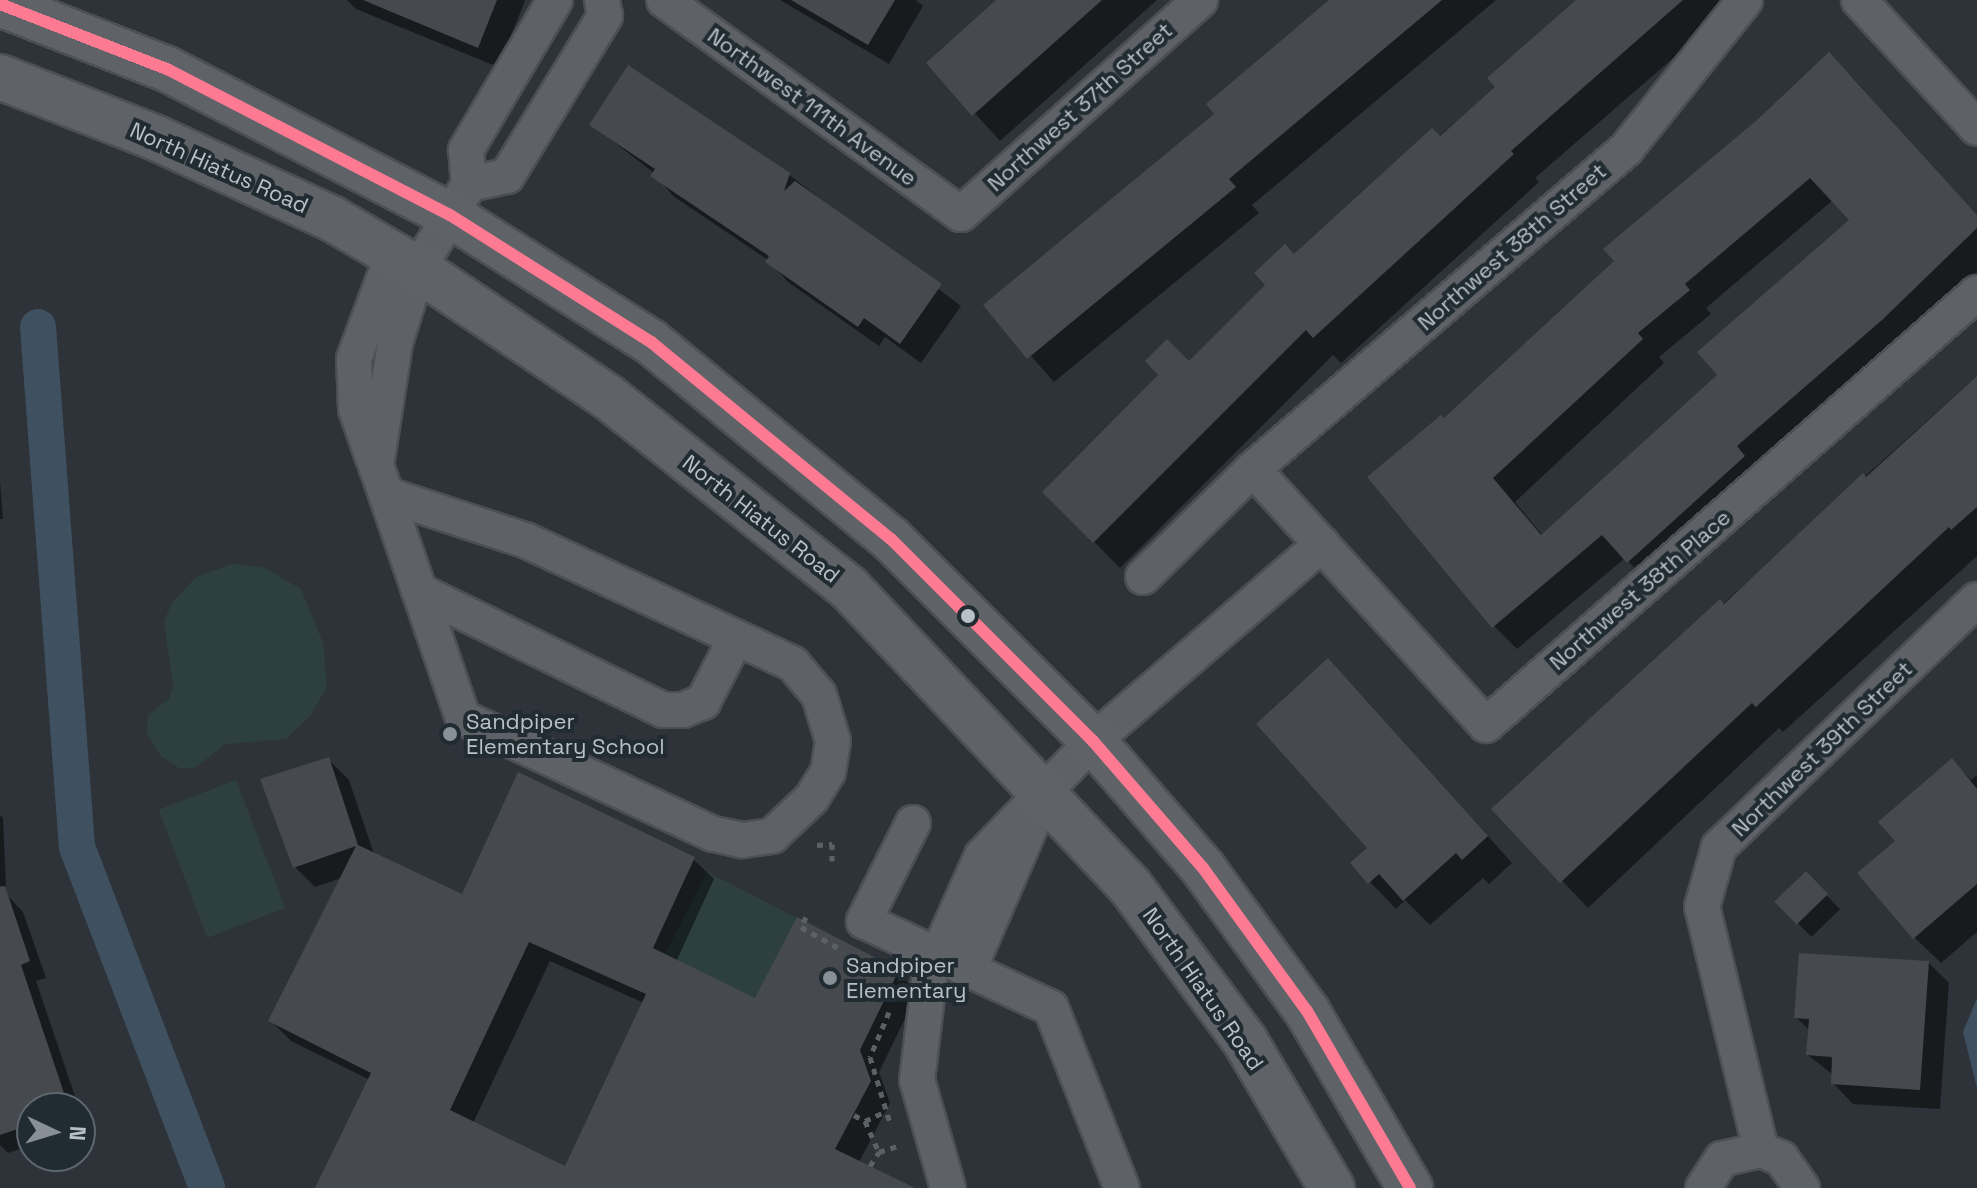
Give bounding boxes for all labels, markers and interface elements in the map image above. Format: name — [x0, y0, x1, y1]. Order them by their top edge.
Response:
street label: Northwest 37th Street — [982, 17, 1178, 197]
street label: Northwest 111th Avenue — [702, 22, 922, 192]
street label: North Hiatus Road — [126, 117, 312, 219]
street label: Northwest 38th Street — [1412, 158, 1612, 336]
street label: North Hiatus Road — [677, 449, 845, 589]
street label: Northwest 38th Place — [1544, 504, 1736, 676]
unlabelled marker — [960, 608, 976, 624]
street label: Northwest 39th Street — [1726, 656, 1918, 842]
place label: Sandpiper Elementary School — [466, 708, 665, 760]
marker: Sandpiper Elementary School — [441, 725, 459, 743]
street label: North Hiatus Road — [1137, 903, 1269, 1075]
place label: Sandpiper Elementary — [846, 952, 966, 1004]
marker: Sandpiper Elementary — [821, 969, 839, 987]
north arrow — [16, 1092, 96, 1172]
text: N — [63, 1125, 92, 1142]

